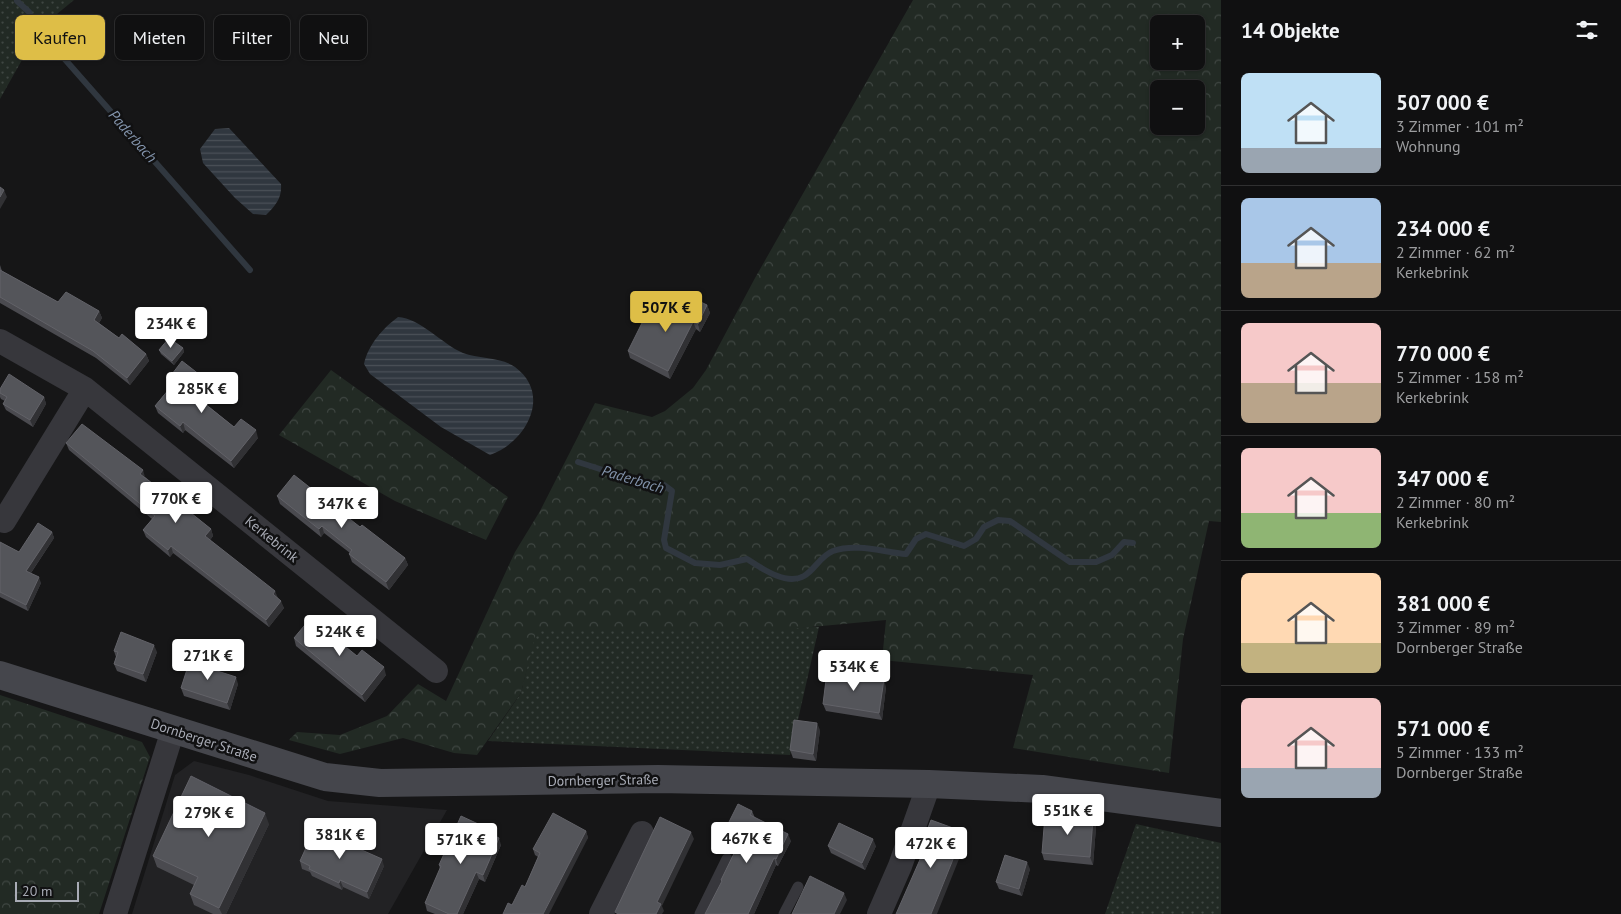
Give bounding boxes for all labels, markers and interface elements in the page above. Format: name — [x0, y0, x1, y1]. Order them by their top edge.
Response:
chip: Kaufen — [15, 15, 105, 60]
chip: Mieten — [115, 15, 204, 60]
chip: Filter — [214, 15, 290, 60]
chip: Neu — [300, 15, 367, 60]
map controls — [1150, 15, 1205, 135]
button: + — [1150, 15, 1205, 70]
icon: filters — [1573, 16, 1601, 44]
text: 14 Objekte — [1241, 17, 1340, 44]
button: − — [1150, 80, 1205, 135]
text: 507 000 € — [1396, 89, 1489, 116]
icon: home — [1281, 93, 1341, 153]
water label: Paderbach — [105, 106, 161, 166]
text: 3 Zimmer · 101 m² — [1396, 116, 1524, 136]
text: Wohnung — [1396, 136, 1461, 156]
text: 234 000 € — [1396, 215, 1490, 242]
icon: home — [1281, 218, 1341, 278]
text: 2 Zimmer · 62 m² — [1396, 242, 1515, 262]
text: Kerkebrink — [1396, 262, 1469, 282]
pin: 507K € — [625, 290, 707, 333]
text: 507K € — [641, 297, 691, 317]
pin: 234K € — [130, 306, 212, 349]
text: 234K € — [146, 313, 196, 333]
text: 770 000 € — [1396, 340, 1490, 367]
icon: home — [1281, 343, 1341, 403]
text: 5 Zimmer · 158 m² — [1396, 367, 1524, 387]
pin: 285K € — [161, 372, 243, 414]
text: 285K € — [177, 378, 227, 398]
text: Kerkebrink — [1396, 387, 1469, 407]
water label: Paderbach — [600, 461, 666, 497]
text: 347 000 € — [1396, 465, 1489, 492]
icon: home — [1281, 468, 1341, 528]
pin: 770K € — [135, 482, 217, 524]
pin: 347K € — [301, 486, 383, 529]
text: 770K € — [151, 488, 201, 508]
text: 2 Zimmer · 80 m² — [1396, 492, 1515, 512]
text: 347K € — [317, 493, 367, 513]
street label: Kerkebrink — [242, 512, 303, 566]
text: Kerkebrink — [1396, 512, 1469, 532]
text: 381 000 € — [1396, 590, 1490, 617]
icon: home — [1281, 593, 1341, 653]
pin: 524K € — [299, 614, 381, 657]
text: 3 Zimmer · 89 m² — [1396, 617, 1515, 637]
text: 524K € — [315, 621, 365, 641]
text: Dornberger Straße — [1396, 637, 1523, 657]
pin: 271K € — [167, 638, 249, 681]
text: 271K € — [183, 645, 233, 665]
pin: 534K € — [813, 650, 895, 692]
text: 534K € — [829, 656, 879, 676]
street label: Dornberger Straße — [148, 714, 260, 766]
text: 571 000 € — [1396, 715, 1490, 742]
icon: home — [1281, 718, 1341, 778]
text: 5 Zimmer · 133 m² — [1396, 742, 1524, 762]
text: Dornberger Straße — [1396, 762, 1523, 782]
street label: Dornberger Straße — [547, 770, 659, 790]
pin: 551K € — [1027, 794, 1109, 836]
pin: 279K € — [168, 796, 250, 838]
text: 551K € — [1043, 800, 1093, 820]
text: 279K € — [184, 802, 234, 822]
pin: 381K € — [299, 818, 381, 860]
pin: 571K € — [420, 822, 502, 865]
pin: 467K € — [706, 822, 788, 864]
text: 381K € — [315, 824, 365, 844]
pin: 472K € — [890, 826, 972, 869]
text: 467K € — [722, 828, 772, 848]
text: 571K € — [436, 829, 486, 849]
text: 472K € — [906, 833, 956, 853]
scale bar — [15, 879, 79, 902]
text: 20 m — [22, 882, 52, 900]

